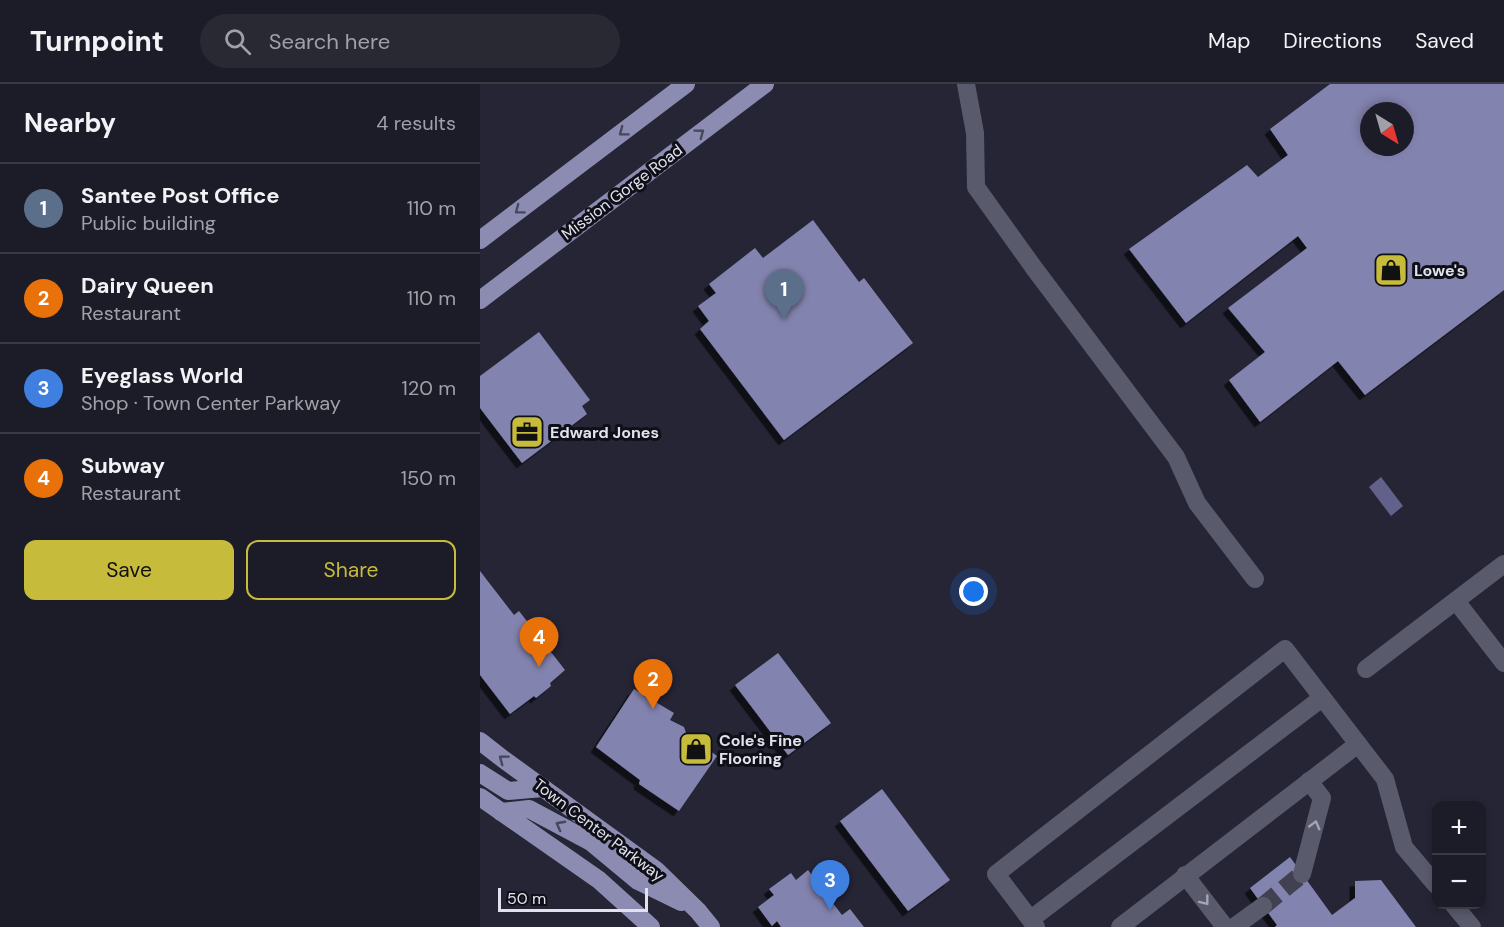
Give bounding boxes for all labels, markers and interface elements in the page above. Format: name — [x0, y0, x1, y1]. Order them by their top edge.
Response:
search box — [200, 14, 620, 68]
text: Turnpoint — [30, 23, 164, 60]
icon: search — [221, 25, 254, 58]
text: Search here — [269, 27, 390, 56]
text: Map — [1208, 27, 1250, 55]
text: Directions — [1283, 27, 1382, 55]
text: Saved — [1415, 27, 1474, 55]
north arrow — [1360, 102, 1414, 156]
text: Nearby — [24, 106, 116, 140]
text: 4 results — [376, 110, 456, 136]
one-way arrow — [618, 125, 629, 136]
one-way arrow — [694, 129, 705, 140]
street label: Mission Gorge Road — [557, 139, 687, 245]
text: Santee Post Office — [81, 181, 280, 210]
text: 1 — [40, 195, 47, 221]
text: 110 m — [407, 195, 456, 221]
one-way arrow — [515, 203, 526, 214]
text: Public building — [81, 210, 216, 236]
shop icon: Lowe's — [1373, 252, 1409, 288]
place label: Lowe's — [1414, 260, 1465, 281]
pin: 1 — [764, 270, 804, 319]
text: Dairy Queen — [81, 271, 214, 300]
text: 2 — [38, 285, 49, 311]
text: 110 m — [407, 285, 456, 311]
text: Restaurant — [81, 300, 181, 326]
text: Eyeglass World — [81, 361, 244, 390]
text: 3 — [37, 375, 50, 401]
text: 120 m — [402, 375, 456, 401]
text: Shop · Town Center Parkway — [81, 390, 341, 416]
office icon: Edward Jones — [509, 414, 545, 450]
place label: Edward Jones — [550, 422, 659, 443]
text: Subway — [81, 451, 165, 480]
text: 4 — [37, 465, 50, 491]
text: 150 m — [401, 465, 456, 491]
text: Restaurant — [81, 480, 181, 506]
button: Save — [24, 540, 234, 600]
button: Share — [246, 540, 456, 600]
your location — [959, 577, 988, 606]
pin: 4 — [520, 618, 558, 667]
pin: 2 — [634, 660, 672, 709]
place label: Cole's Fine Flooring — [719, 730, 802, 769]
shop icon: Cole's Fine Flooring — [678, 731, 714, 767]
one-way arrow — [499, 755, 510, 766]
street label: Town Center Parkway — [529, 774, 669, 886]
map controls — [1432, 801, 1486, 909]
button: + — [1432, 801, 1486, 855]
one-way arrow — [556, 821, 567, 832]
one-way arrow — [1308, 821, 1320, 831]
button: − — [1432, 855, 1486, 909]
pin: 3 — [810, 860, 850, 910]
scale bar — [498, 885, 648, 912]
text: 50 m — [507, 888, 546, 909]
one-way arrow — [1198, 895, 1209, 906]

